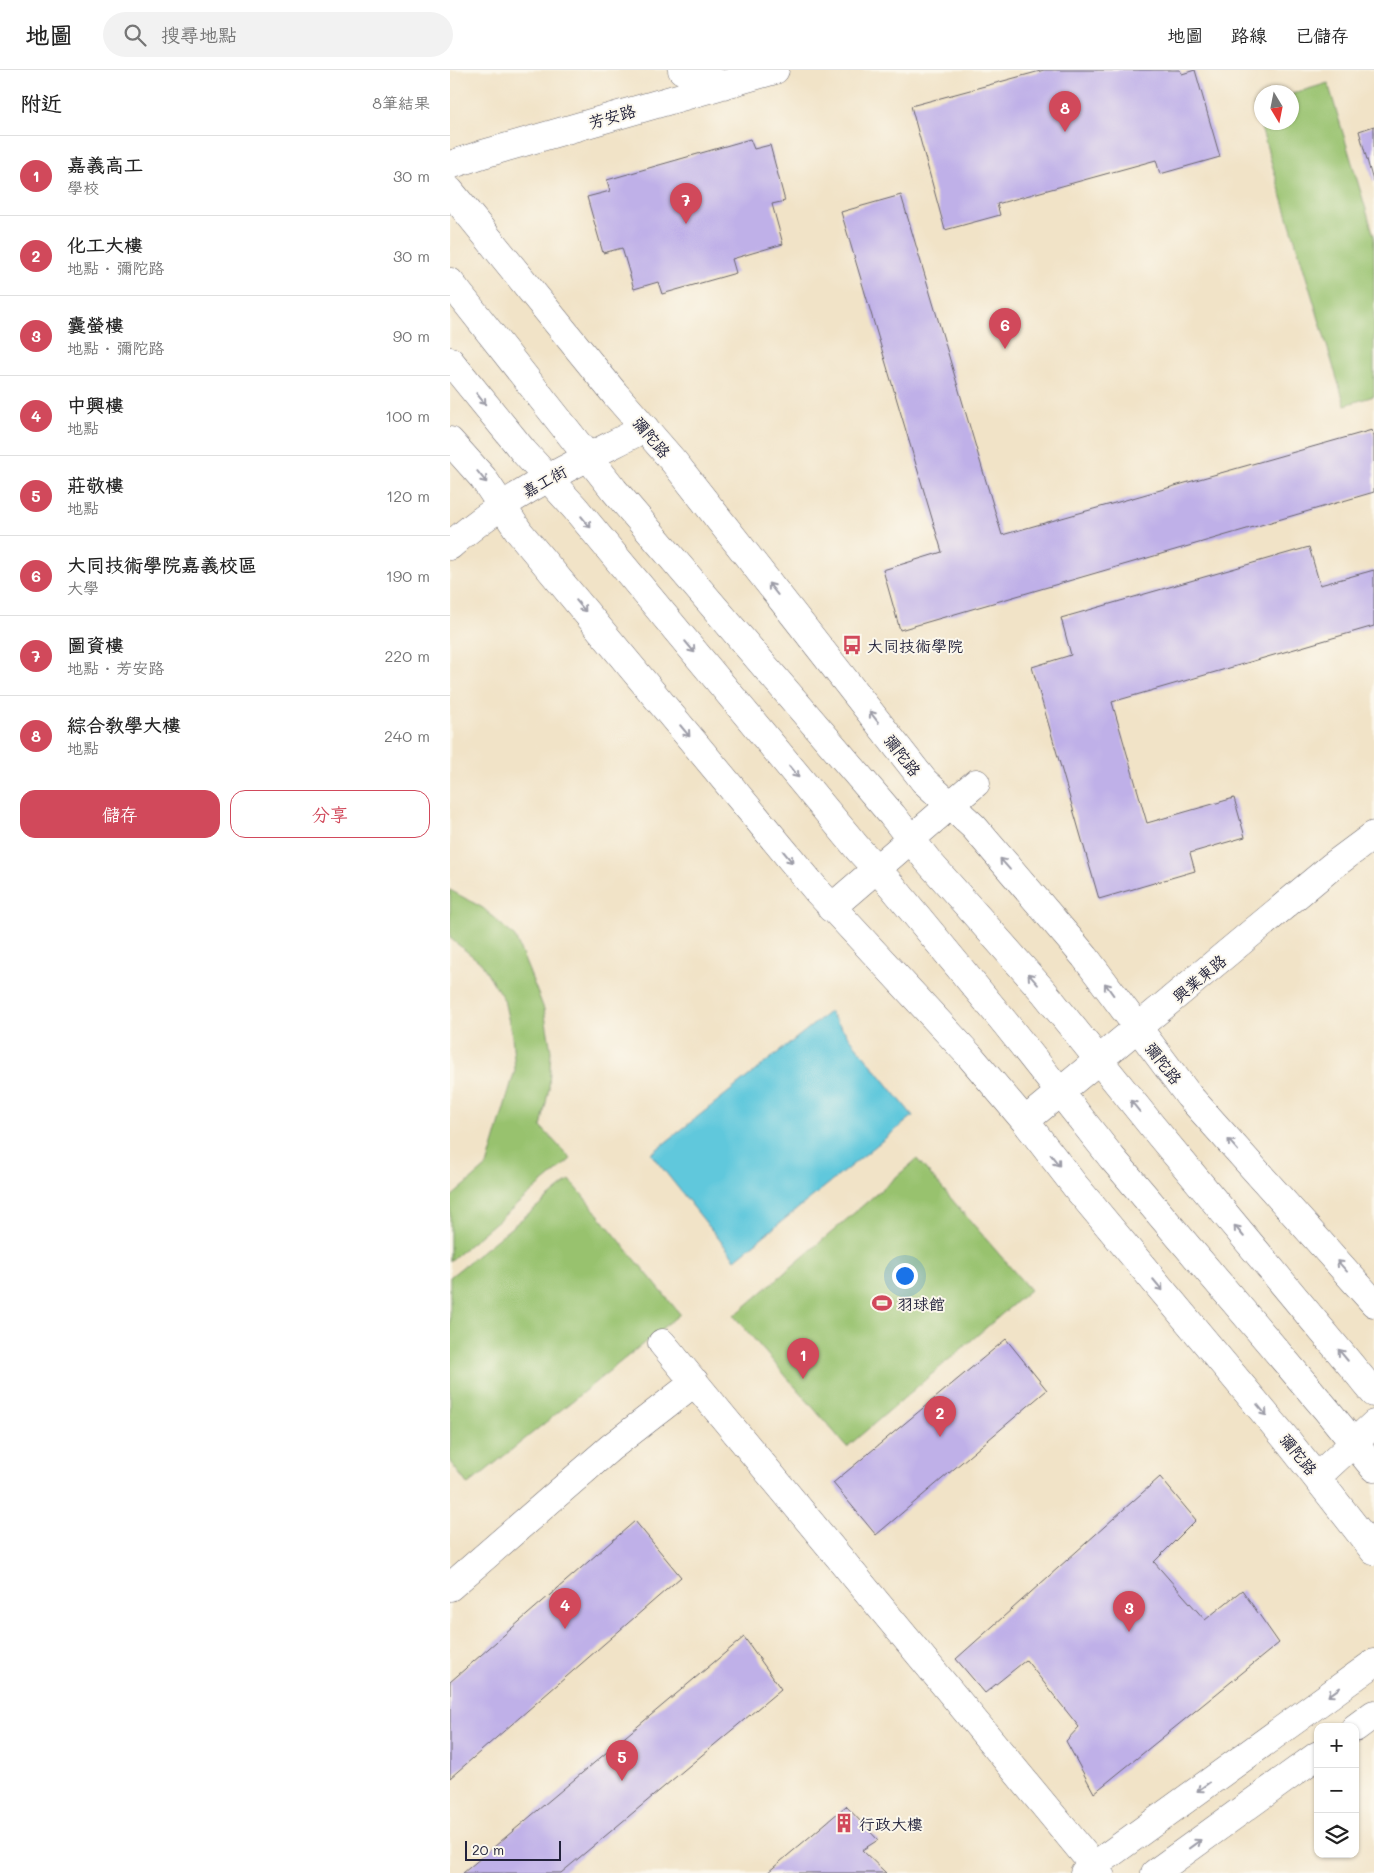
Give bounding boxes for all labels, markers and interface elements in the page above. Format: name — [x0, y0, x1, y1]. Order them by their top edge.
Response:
search box — [103, 12, 453, 57]
text: 地圖 — [25, 19, 73, 50]
icon: search — [121, 21, 149, 49]
text: 搜尋地點 — [161, 22, 237, 47]
text: 地圖 — [1167, 23, 1203, 47]
text: 路線 — [1231, 23, 1267, 47]
text: 已儲存 — [1295, 23, 1349, 47]
north arrow — [1254, 85, 1299, 130]
text: 附近 — [20, 89, 62, 116]
pin: 8 — [1049, 91, 1081, 132]
text: 8筆結果 — [372, 92, 430, 113]
street label: 芳安路 — [586, 99, 638, 133]
text: 嘉義高工 — [67, 152, 143, 177]
text: 1 — [32, 165, 40, 186]
text: 30 m — [393, 165, 430, 186]
text: 學校 — [67, 177, 99, 198]
pin: 7 — [670, 183, 702, 224]
text: 化工大樓 — [67, 232, 143, 257]
text: 2 — [32, 245, 40, 266]
text: 30 m — [393, 245, 430, 266]
text: 地點 · 彌陀路 — [67, 257, 164, 278]
pin: 6 — [989, 308, 1021, 349]
text: 囊螢樓 — [67, 312, 124, 337]
text: 3 — [31, 325, 41, 346]
text: 90 m — [393, 325, 430, 346]
text: 地點 · 彌陀路 — [67, 337, 164, 358]
text: 中興樓 — [67, 392, 124, 417]
one-way arrow — [475, 392, 486, 405]
text: 4 — [31, 405, 41, 426]
text: 100 m — [385, 405, 430, 426]
street label: 彌陀路 — [629, 412, 675, 462]
text: 地點 — [67, 417, 99, 438]
street label: 嘉工街 — [518, 460, 570, 502]
one-way arrow — [477, 471, 488, 484]
text: 莊敬樓 — [67, 472, 124, 497]
text: 5 — [31, 485, 41, 506]
text: 120 m — [386, 485, 430, 506]
text: 地點 — [67, 497, 99, 518]
one-way arrow — [581, 515, 592, 528]
text: 大同技術學院嘉義校區 — [67, 552, 257, 577]
text: 6 — [31, 565, 41, 586]
text: 190 m — [386, 565, 430, 586]
text: 大學 — [67, 577, 99, 598]
one-way arrow — [768, 583, 779, 596]
one-way arrow — [576, 599, 587, 612]
text: 圖資樓 — [67, 632, 124, 657]
bus stop icon: 大同技術學院 — [841, 634, 863, 656]
place label: 大同技術學院 — [867, 635, 963, 656]
one-way arrow — [685, 640, 696, 653]
text: 7 — [32, 645, 40, 666]
text: 220 m — [384, 645, 430, 666]
text: 地點 · 芳安路 — [67, 657, 164, 678]
one-way arrow — [868, 711, 879, 724]
text: 綜合教學大樓 — [67, 712, 181, 737]
text: 8 — [31, 725, 41, 746]
text: 240 m — [384, 725, 430, 746]
one-way arrow — [679, 725, 690, 738]
street label: 彌陀路 — [880, 730, 926, 780]
text: 地點 — [67, 737, 99, 758]
one-way arrow — [789, 765, 800, 778]
button: 儲存 — [20, 790, 220, 838]
button: 分享 — [230, 790, 430, 838]
one-way arrow — [783, 850, 794, 863]
one-way arrow — [1000, 857, 1011, 870]
street label: 興業東路 — [1168, 949, 1230, 1007]
one-way arrow — [1027, 973, 1038, 986]
one-way arrow — [1104, 982, 1114, 996]
street label: 彌陀路 — [1141, 1038, 1187, 1088]
one-way arrow — [1130, 1099, 1141, 1112]
one-way arrow — [1227, 1139, 1239, 1152]
one-way arrow — [1049, 1153, 1060, 1166]
one-way arrow — [1233, 1224, 1244, 1237]
one-way arrow — [1336, 1260, 1347, 1273]
your location — [892, 1263, 918, 1289]
one-way arrow — [1152, 1279, 1164, 1292]
sports icon: 羽球館 — [871, 1292, 893, 1314]
place label: 羽球館 — [897, 1293, 945, 1314]
pin: 1 — [787, 1338, 819, 1379]
one-way arrow — [1337, 1349, 1349, 1362]
pin: 2 — [924, 1396, 956, 1437]
one-way arrow — [1257, 1403, 1268, 1416]
street label: 彌陀路 — [1276, 1429, 1322, 1479]
pin: 4 — [549, 1588, 581, 1629]
pin: 3 — [1113, 1591, 1145, 1632]
one-way arrow — [1328, 1687, 1342, 1697]
map controls — [1314, 1723, 1359, 1858]
button: + — [1314, 1723, 1359, 1768]
pin: 5 — [606, 1740, 638, 1781]
button: − — [1314, 1768, 1359, 1813]
one-way arrow — [1196, 1782, 1210, 1792]
building icon: 行政大樓 — [833, 1812, 855, 1834]
place label: 行政大樓 — [859, 1813, 923, 1834]
button: layers — [1314, 1813, 1359, 1858]
scale bar — [465, 1838, 561, 1861]
one-way arrow — [1188, 1839, 1202, 1849]
text: 20 m — [472, 1840, 504, 1859]

